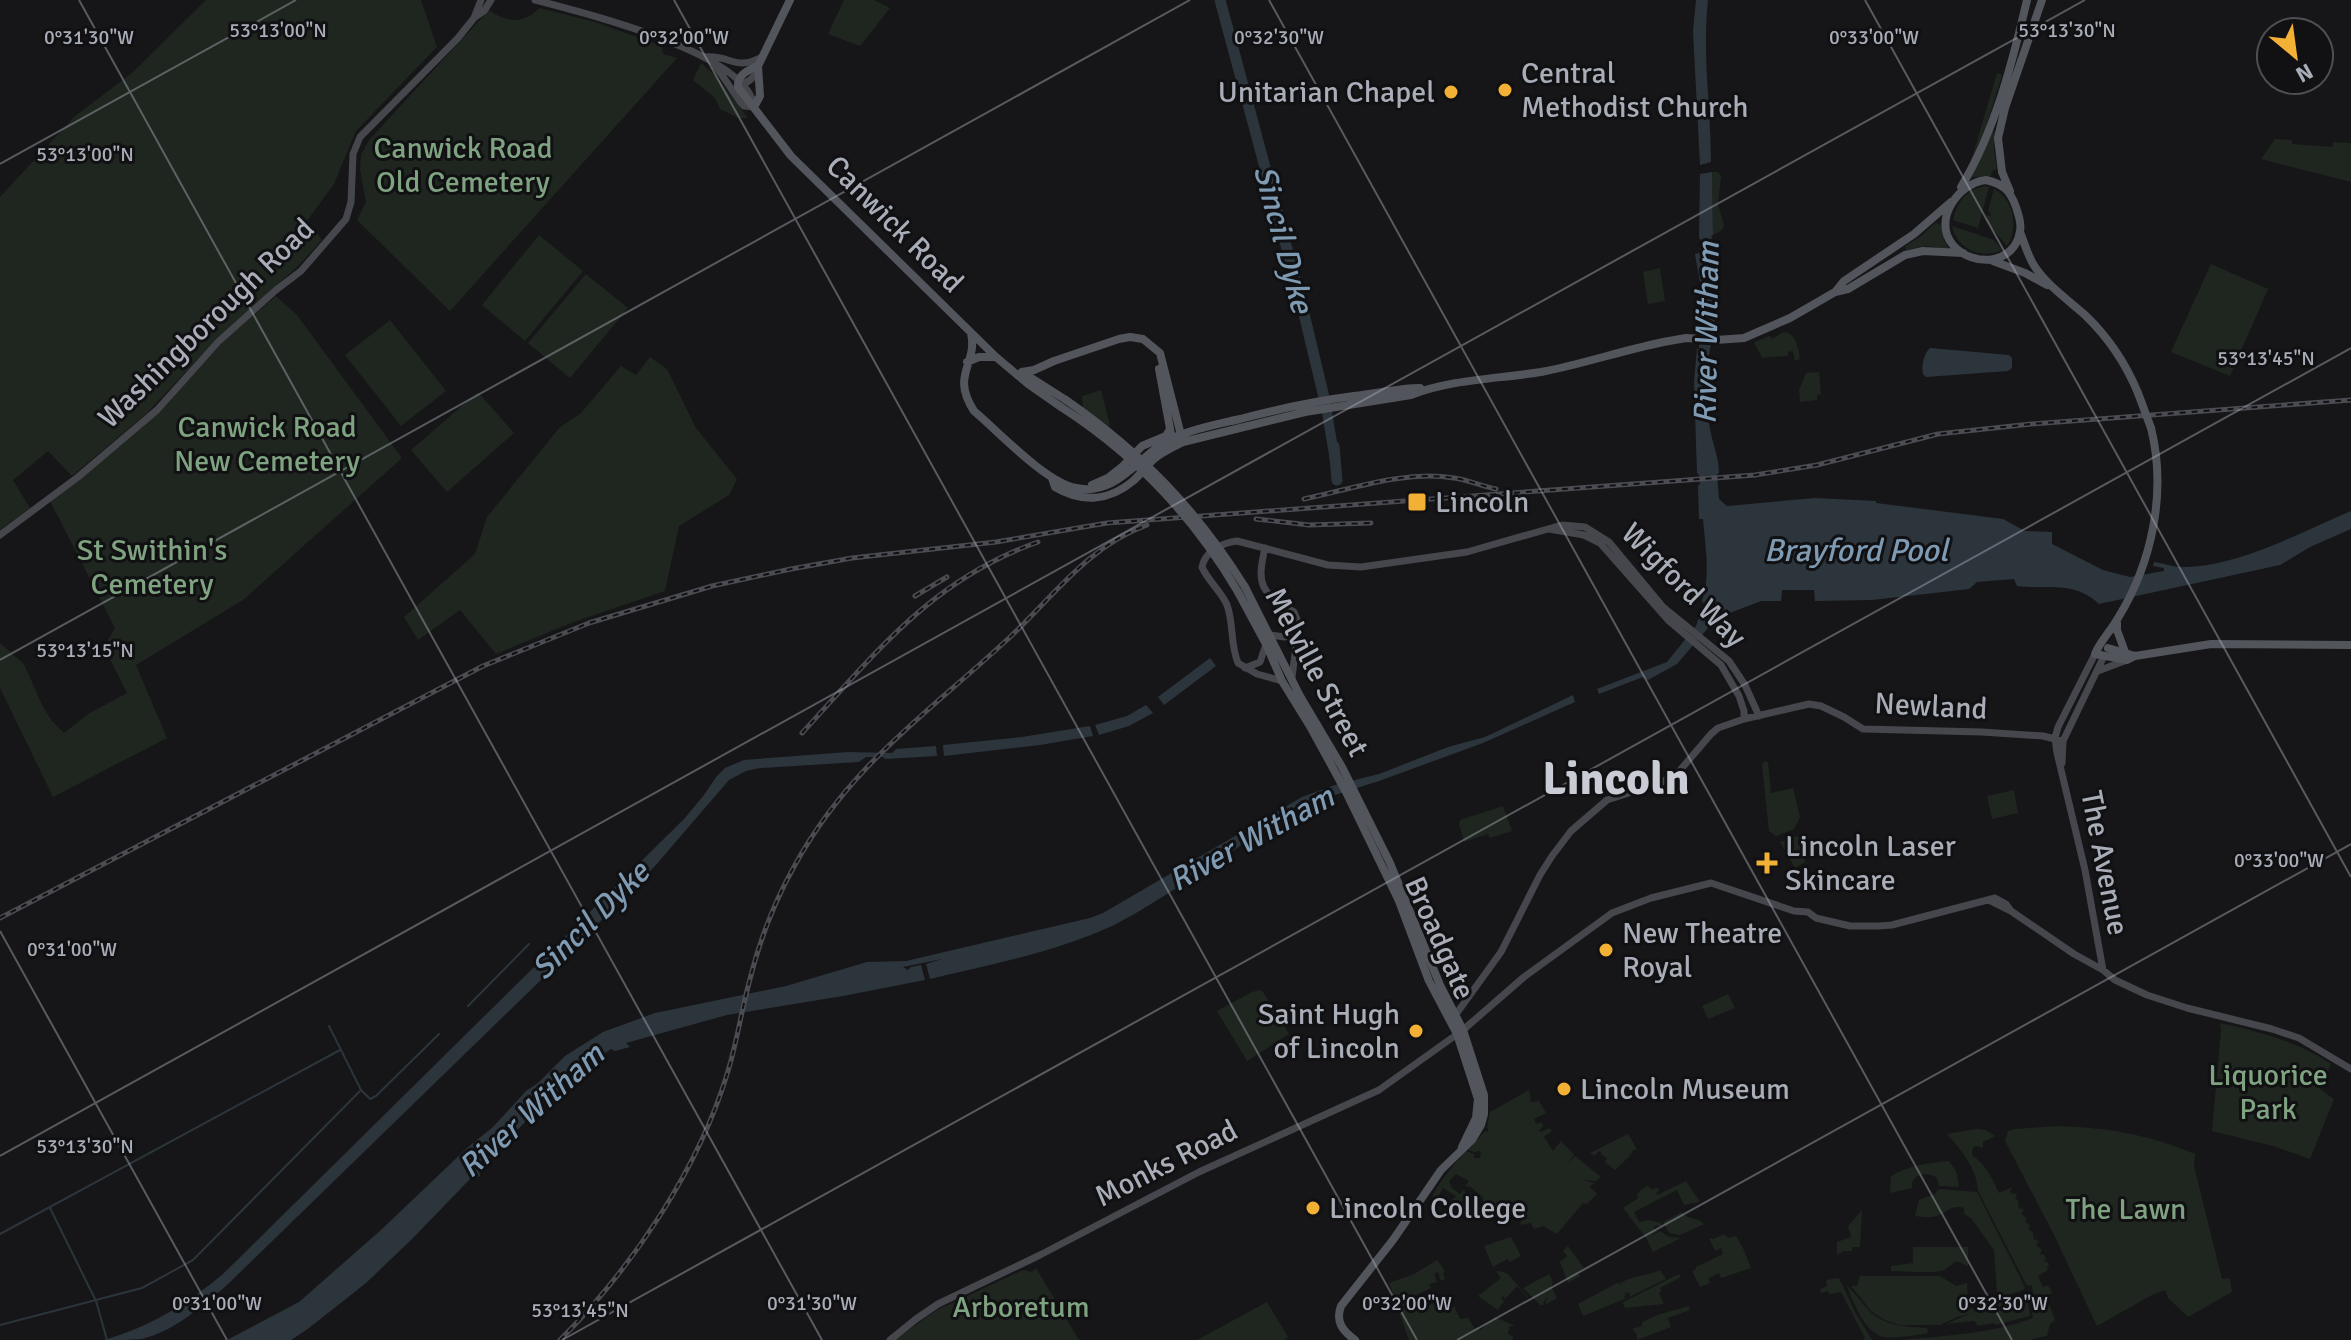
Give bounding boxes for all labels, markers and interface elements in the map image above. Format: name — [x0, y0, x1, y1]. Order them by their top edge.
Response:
north arrow — [2255, 16, 2335, 96]
text: 53°13'00"N — [229, 18, 327, 43]
text: 53°13'30"N — [2018, 18, 2116, 43]
text: 0°31'30"W — [44, 25, 134, 50]
text: 0°32'00"W — [639, 25, 729, 50]
text: 0°32'30"W — [1234, 25, 1324, 50]
text: 0°33'00"W — [1829, 25, 1919, 50]
place label: Central Methodist Church — [1521, 55, 1749, 126]
text: N — [2291, 58, 2318, 89]
place label: Unitarian Chapel — [1218, 74, 1435, 111]
marker: Central Methodist Church — [1496, 81, 1514, 99]
marker: Unitarian Chapel — [1442, 83, 1460, 101]
park label: Canwick Road Old Cemetery — [373, 130, 553, 201]
text: 53°13'00"N — [36, 142, 134, 167]
street label: Canwick Road — [818, 148, 971, 301]
water label: Sincil Dyke — [1245, 161, 1322, 319]
street label: Washingborough Road — [91, 211, 322, 436]
water label: River Witham — [1685, 240, 1728, 425]
text: 53°13'45"N — [2217, 346, 2315, 371]
park label: Canwick Road New Cemetery — [174, 409, 360, 480]
place label: Lincoln — [1435, 484, 1529, 521]
marker: Lincoln — [1406, 491, 1428, 513]
street label: Wigford Way — [1614, 515, 1754, 655]
water label: Brayford Pool — [1764, 531, 1951, 570]
park label: St Swithin's Cemetery — [77, 532, 227, 603]
street label: Melville Street — [1257, 581, 1377, 763]
text: 53°13'15"N — [36, 638, 134, 663]
street label: Newland — [1874, 685, 1988, 728]
district label: Lincoln — [1542, 751, 1690, 807]
water label: River Witham — [1162, 776, 1342, 900]
street label: The Avenue — [2072, 788, 2137, 939]
place label: Lincoln Laser Skincare — [1785, 828, 1956, 899]
text: 0°33'00"W — [2234, 848, 2324, 873]
water label: Sincil Dyke — [523, 852, 659, 988]
marker: Lincoln Laser Skincare — [1756, 852, 1778, 874]
street label: Broadgate — [1396, 871, 1483, 1005]
place label: New Theatre Royal — [1622, 915, 1782, 986]
text: 0°31'00"W — [27, 937, 117, 962]
marker: New Theatre Royal — [1597, 941, 1615, 959]
place label: Saint Hugh of Lincoln — [1258, 996, 1400, 1067]
marker: Saint Hugh of Lincoln — [1407, 1022, 1425, 1040]
water label: River Witham — [450, 1034, 613, 1186]
park label: Liquorice Park — [2208, 1057, 2328, 1128]
place label: Lincoln Museum — [1580, 1071, 1790, 1108]
marker: Lincoln Museum — [1555, 1080, 1573, 1098]
street label: Monks Road — [1089, 1112, 1244, 1215]
text: 53°13'30"N — [36, 1134, 134, 1159]
place label: Lincoln College — [1329, 1190, 1526, 1227]
park label: The Lawn — [2066, 1191, 2186, 1228]
marker: Lincoln College — [1304, 1199, 1322, 1217]
park label: Arboretum — [952, 1289, 1090, 1326]
text: 0°31'00"W — [172, 1291, 262, 1316]
text: 0°31'30"W — [767, 1291, 857, 1316]
text: 0°32'00"W — [1362, 1291, 1452, 1316]
text: 0°32'30"W — [1958, 1291, 2048, 1316]
text: 53°13'45"N — [531, 1298, 629, 1323]

